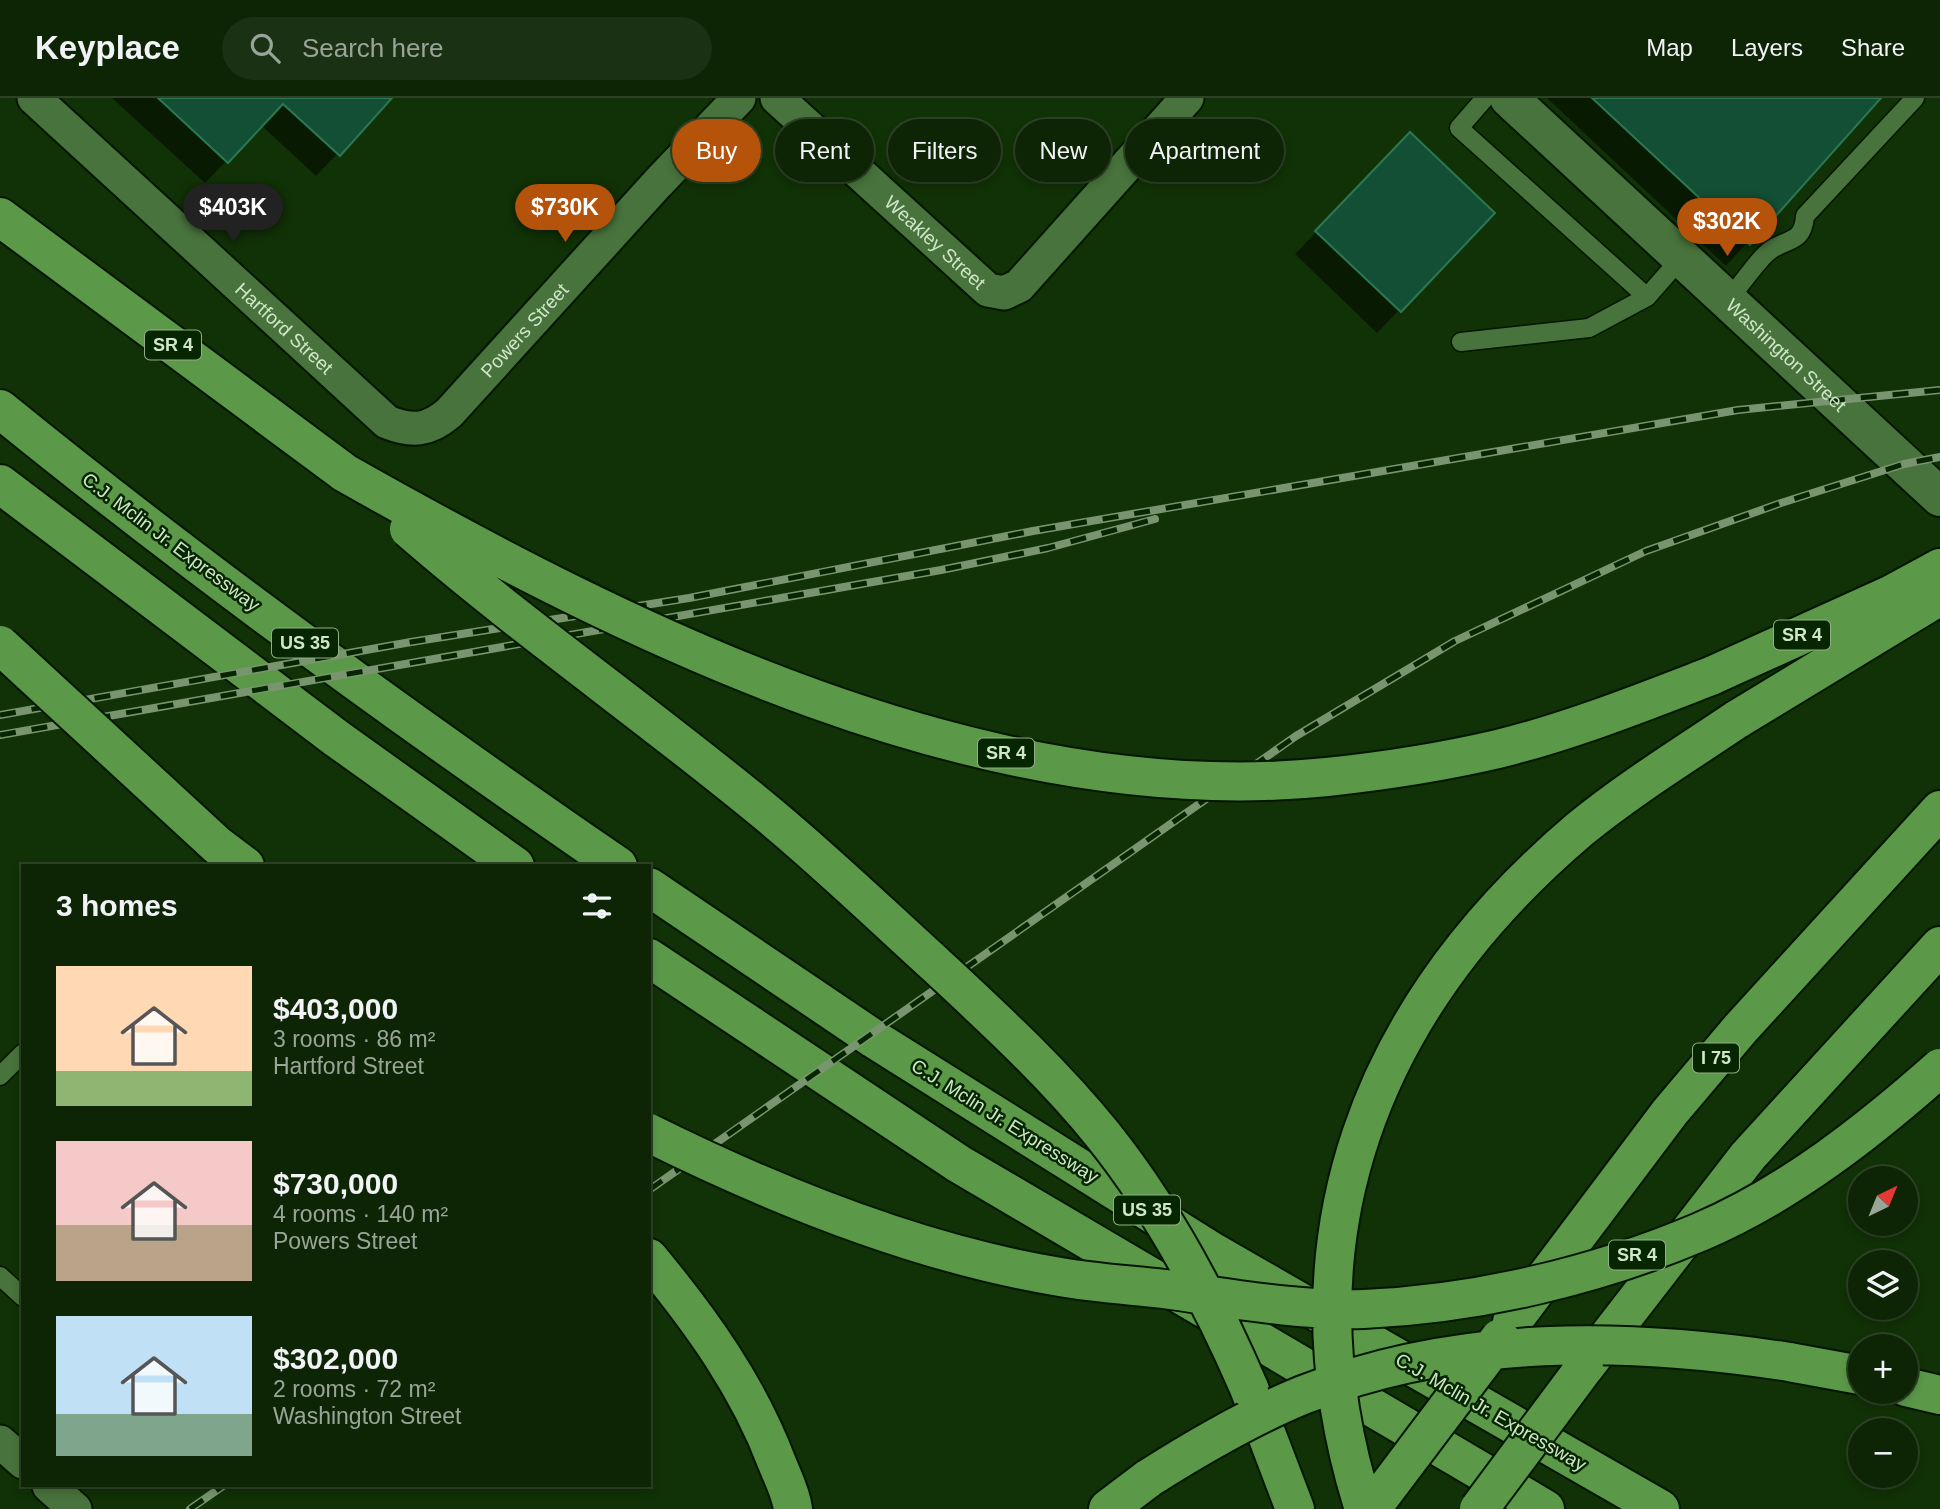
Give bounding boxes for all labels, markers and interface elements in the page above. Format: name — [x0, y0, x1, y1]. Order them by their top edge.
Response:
search box — [222, 17, 712, 80]
text: Keyplace — [35, 29, 180, 66]
icon: search — [246, 29, 284, 67]
text: Search here — [302, 33, 444, 63]
text: Map — [1646, 34, 1693, 61]
text: Layers — [1731, 34, 1803, 61]
text: Share — [1841, 34, 1905, 61]
chip: Buy — [672, 119, 761, 182]
chip: Rent — [775, 119, 874, 182]
chip: Filters — [888, 119, 1001, 182]
chip: New — [1015, 119, 1111, 182]
chip: Apartment — [1125, 119, 1284, 182]
pin: $403K — [184, 184, 282, 244]
pin: $730K — [516, 184, 614, 244]
street label: Weakley Street — [881, 191, 990, 294]
text: $403K — [199, 194, 267, 220]
text: $730K — [531, 194, 599, 220]
pin: $302K — [1678, 198, 1776, 258]
text: $302K — [1693, 208, 1761, 234]
street label: Hartford Street — [231, 278, 338, 378]
street label: Powers Street — [476, 278, 573, 381]
street label: Washington Street — [1722, 294, 1851, 416]
road number: SR 4 — [145, 330, 201, 360]
street label: C.J. Mclin Jr. Expressway — [78, 468, 264, 616]
road number: SR 4 — [1774, 620, 1830, 650]
road number: US 35 — [272, 628, 338, 658]
road number: SR 4 — [978, 738, 1034, 768]
icon: filters — [578, 887, 616, 925]
text: 3 homes — [56, 889, 178, 922]
text: $403,000 — [273, 992, 398, 1025]
icon: home — [112, 994, 196, 1078]
text: 3 rooms · 86 m² — [273, 1026, 435, 1052]
road number: I 75 — [1693, 1043, 1739, 1072]
text: Hartford Street — [273, 1053, 424, 1079]
street label: C.J. Mclin Jr. Expressway — [908, 1055, 1103, 1188]
north arrow — [1848, 1166, 1918, 1236]
map controls — [1848, 1166, 1918, 1488]
text: $730,000 — [273, 1167, 398, 1200]
icon: home — [112, 1169, 196, 1253]
road number: US 35 — [1114, 1196, 1180, 1224]
text: 4 rooms · 140 m² — [273, 1201, 448, 1227]
text: Powers Street — [273, 1228, 417, 1254]
road number: SR 4 — [1609, 1240, 1665, 1270]
button: layers — [1848, 1250, 1918, 1320]
button: + — [1848, 1334, 1918, 1404]
text: $302,000 — [273, 1342, 398, 1375]
icon: home — [112, 1344, 196, 1428]
street label: C.J. Mclin Jr. Expressway — [1392, 1349, 1590, 1475]
text: 2 rooms · 72 m² — [273, 1376, 435, 1402]
text: Washington Street — [273, 1403, 461, 1429]
button: − — [1848, 1418, 1918, 1488]

